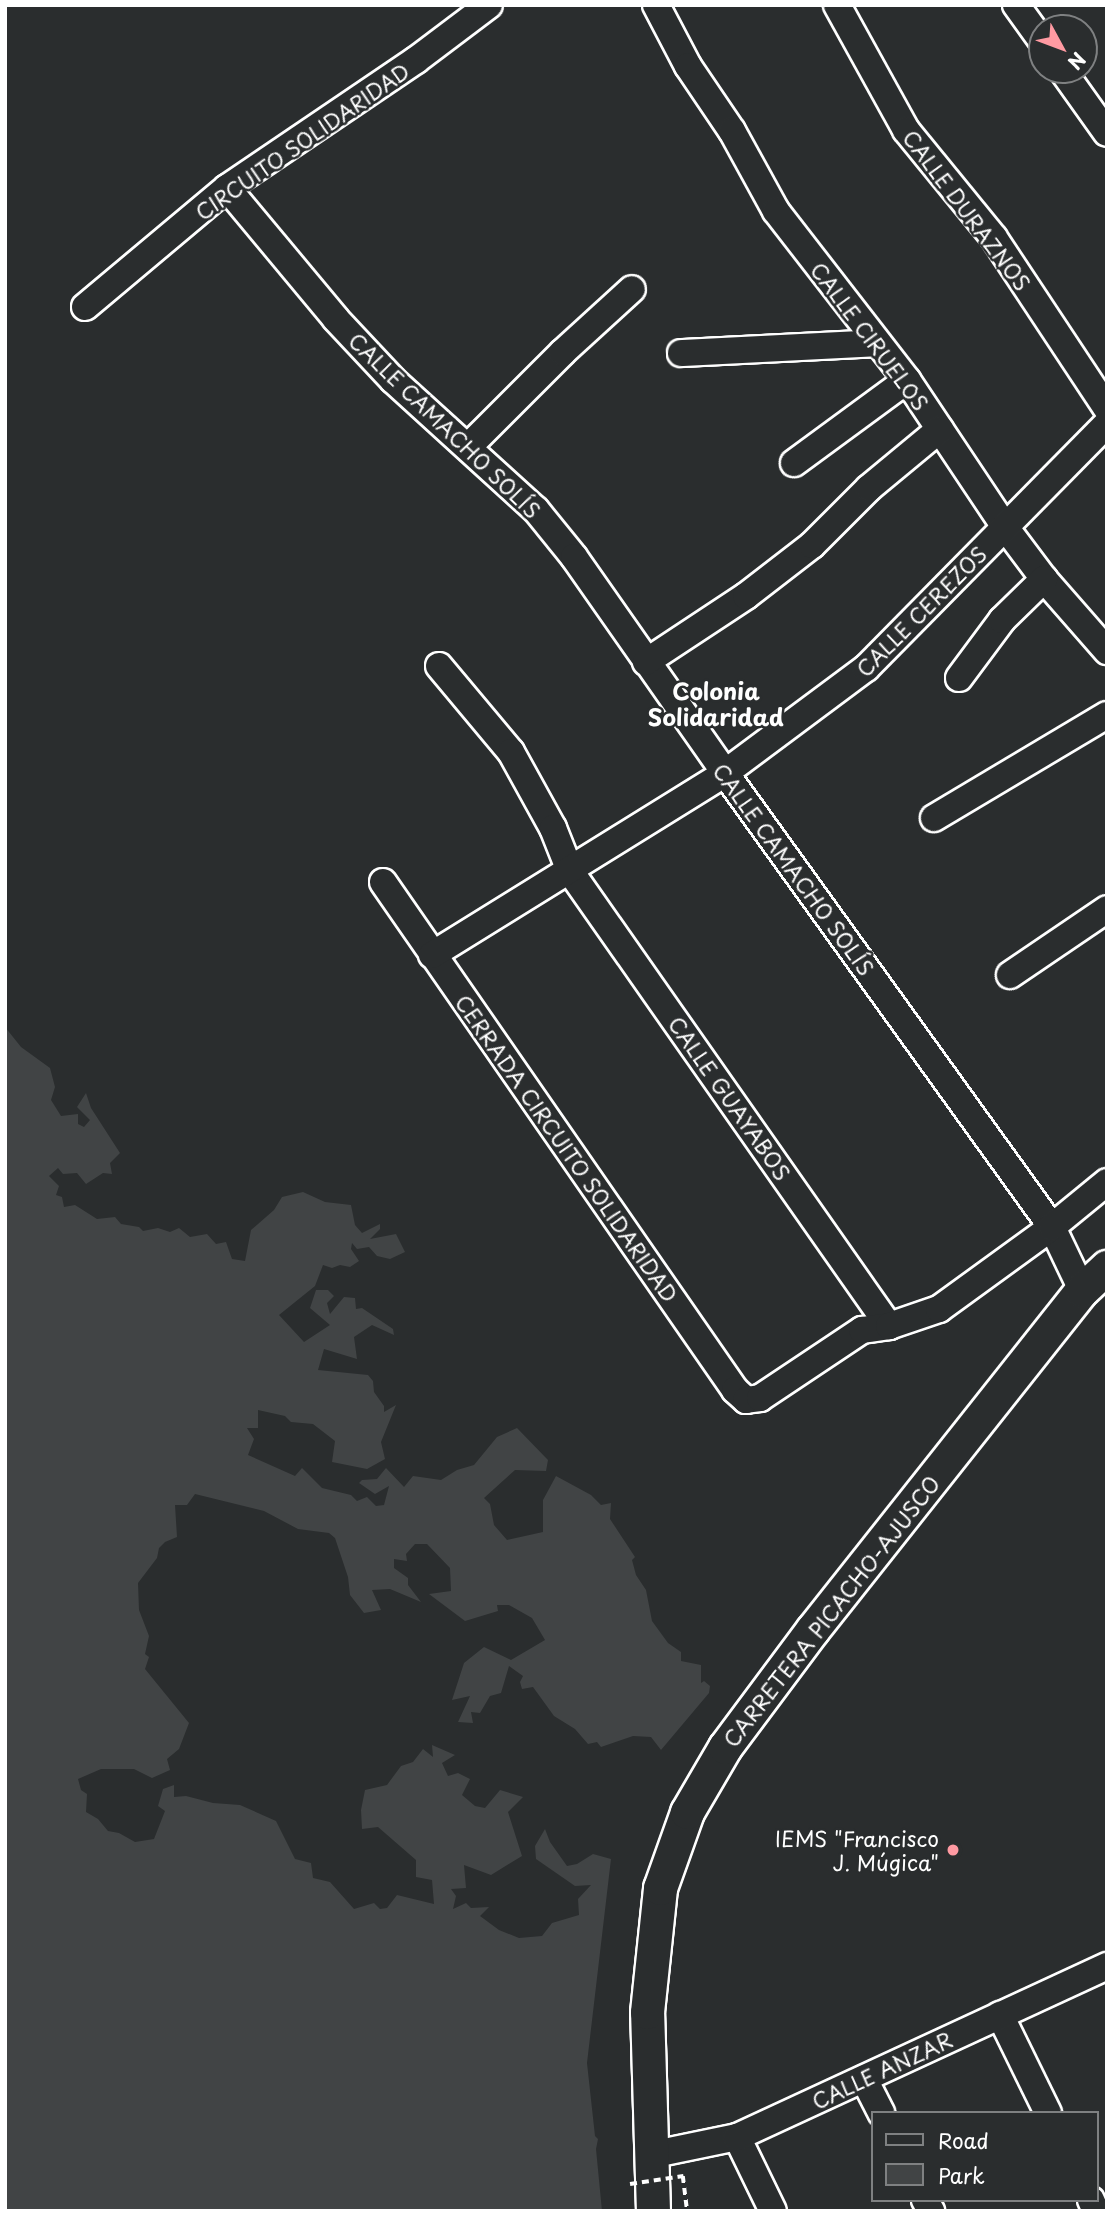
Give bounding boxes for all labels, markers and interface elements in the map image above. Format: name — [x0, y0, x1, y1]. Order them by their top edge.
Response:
north arrow — [1028, 14, 1098, 84]
text: N — [1062, 47, 1093, 76]
street label: CIRCUITO SOLIDARIDAD — [190, 57, 414, 225]
street label: CALLE DURAZNOS — [898, 124, 1036, 296]
street label: CALLE CIRUELOS — [805, 256, 935, 416]
street label: CALLE CAMACHO SOLÍS — [342, 325, 548, 525]
street label: CALLE CEREZOS — [850, 540, 992, 682]
district label: Colonia Solidaridad — [648, 677, 784, 731]
street label: CALLE CAMACHO SOLÍS — [707, 756, 881, 982]
street label: CERRADA CIRCUITO SOLIDARIDAD — [451, 989, 683, 1307]
street label: CALLE GUAYABOS — [663, 1010, 797, 1186]
street label: CARRETERA PICACHO-AJUSCO — [717, 1470, 945, 1752]
place label: IEMS "Francisco J. Múgica" — [775, 1825, 939, 1875]
marker: IEMS "Francisco J. Múgica" — [945, 1842, 961, 1858]
street label: CALLE ANZAR — [807, 2026, 957, 2114]
legend — [870, 2111, 1098, 2202]
text: Road — [938, 2124, 989, 2156]
text: Park — [938, 2159, 985, 2191]

